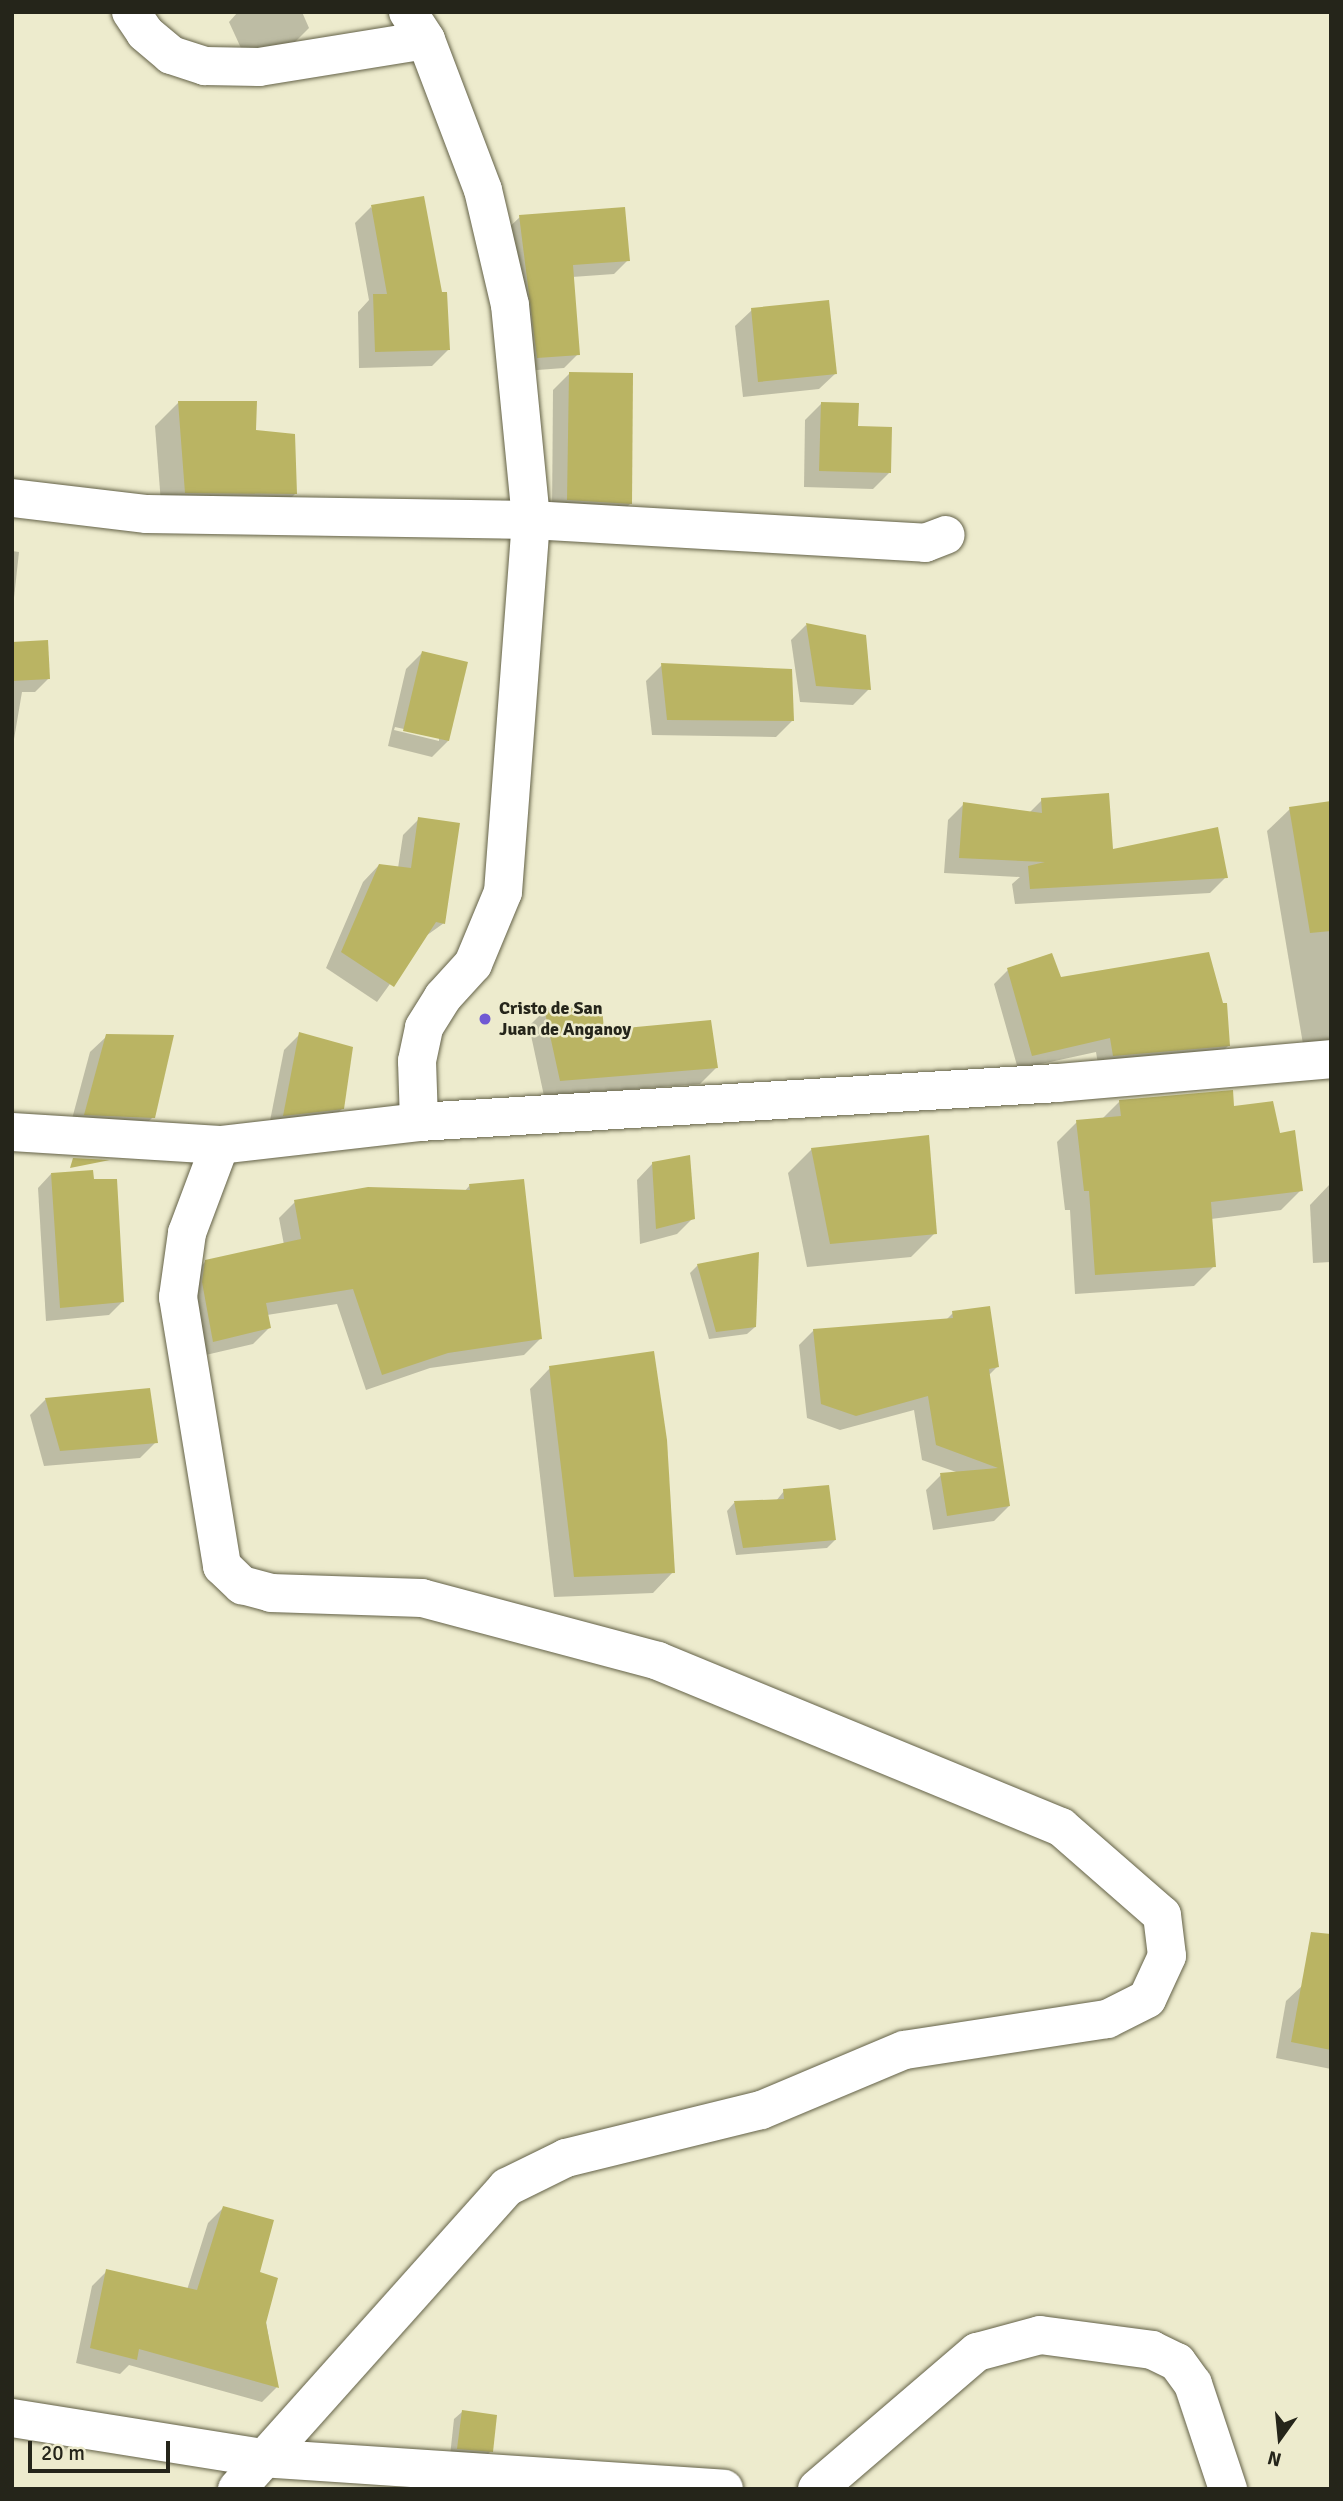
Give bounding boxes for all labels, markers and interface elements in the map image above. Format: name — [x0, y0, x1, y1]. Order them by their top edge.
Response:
place label: Cristo de San Juan de Anganoy — [499, 998, 631, 1040]
marker: Cristo de San Juan de Anganoy — [477, 1011, 493, 1027]
north arrow — [1245, 2403, 1315, 2473]
scale bar — [32, 2428, 173, 2472]
text: 20 m — [41, 2440, 85, 2466]
text: N — [1265, 2445, 1284, 2472]

